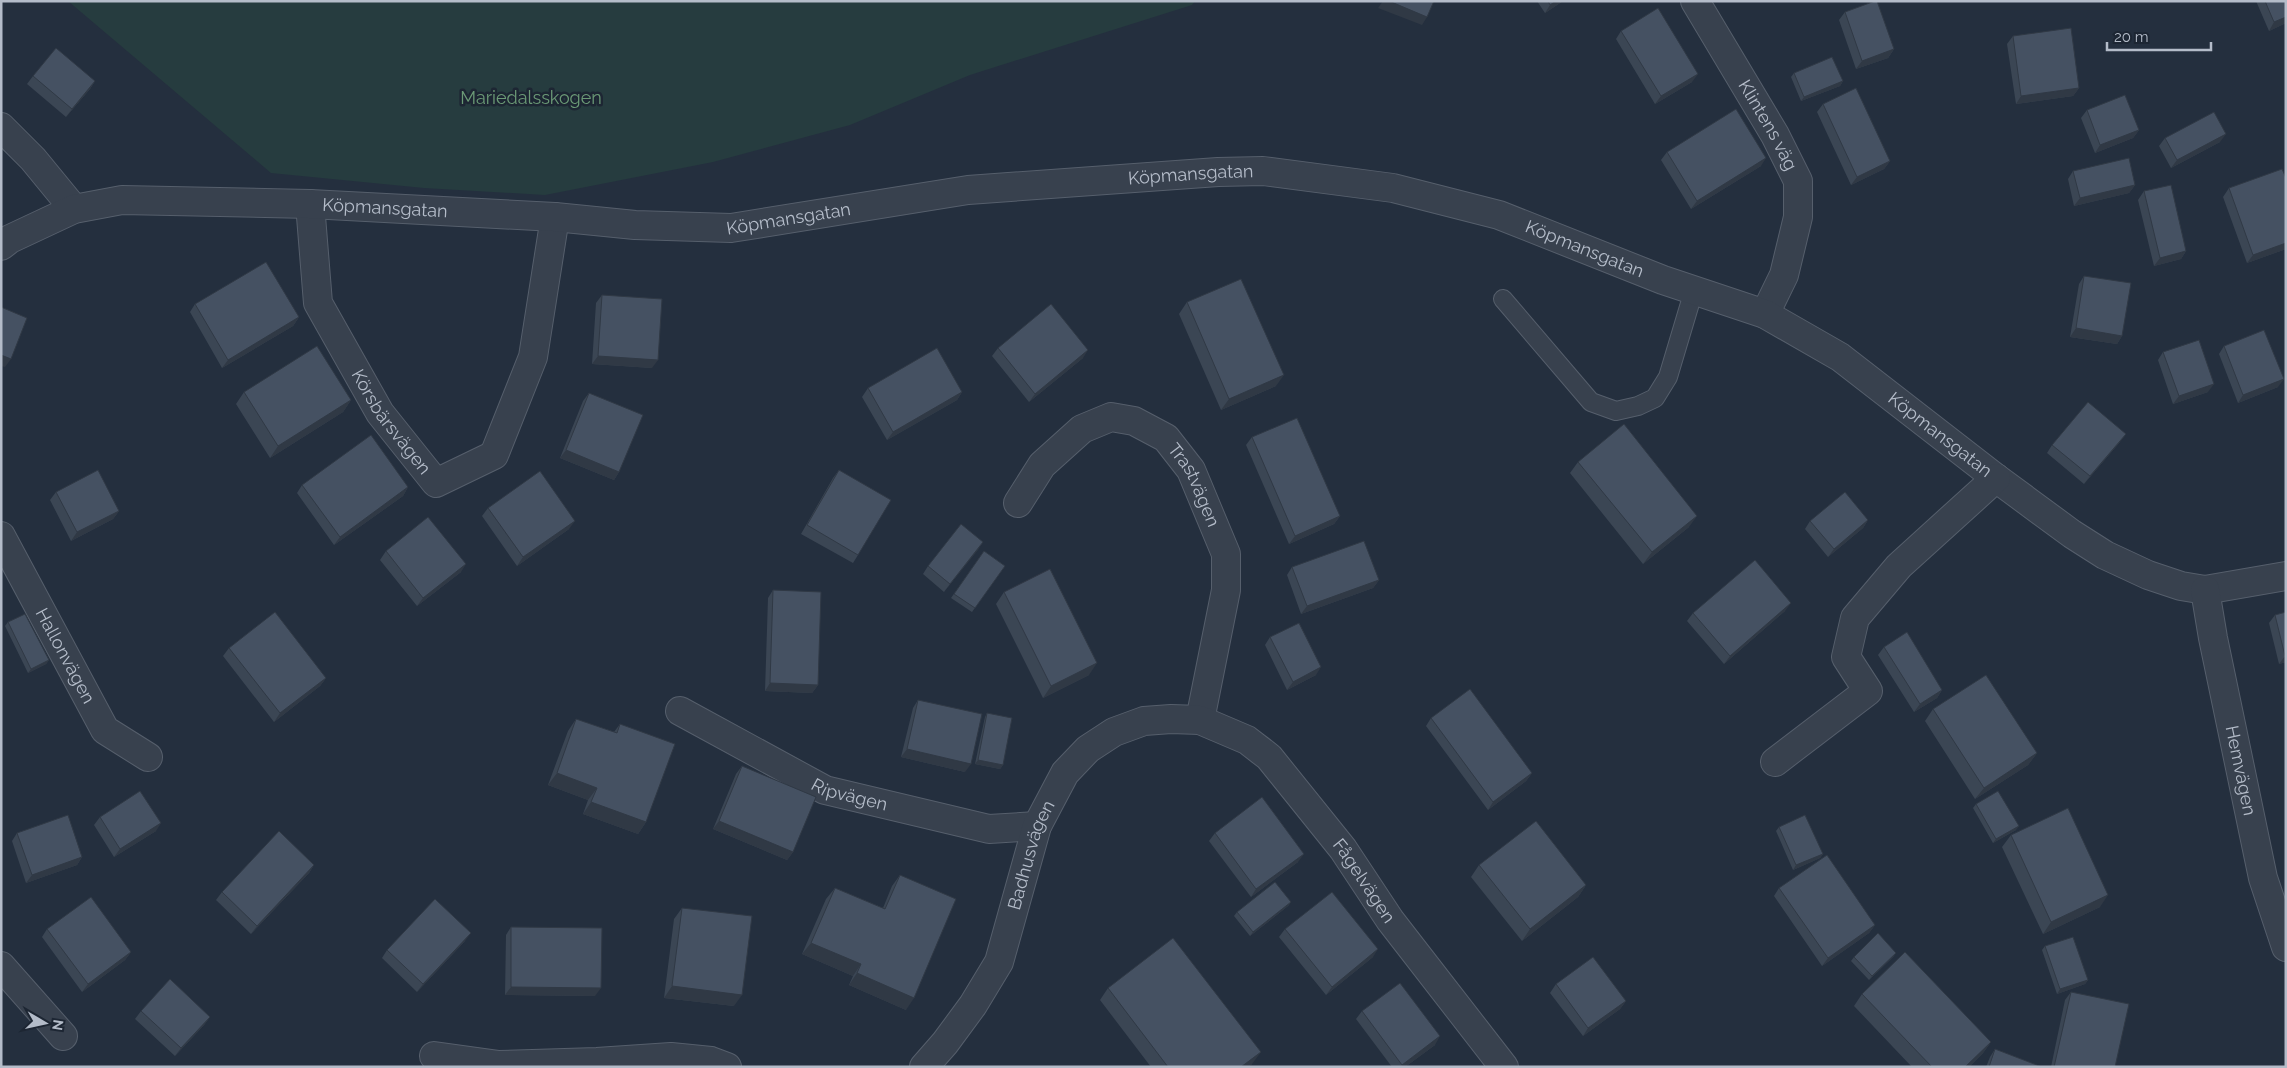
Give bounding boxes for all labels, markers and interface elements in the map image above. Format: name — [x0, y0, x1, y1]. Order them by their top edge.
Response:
scale bar — [2107, 20, 2211, 52]
text: 20 m — [2114, 28, 2149, 46]
street label: Klintens väg — [1734, 76, 1802, 174]
park label: Mariedalsskogen — [460, 87, 602, 108]
street label: Köpmansgatan — [1127, 160, 1254, 188]
street label: Köpmansgatan — [322, 194, 448, 221]
street label: Köpmansgatan — [725, 198, 852, 239]
street label: Köpmansgatan — [1523, 216, 1647, 281]
street label: Körsbärsvägen — [347, 365, 436, 478]
street label: Köpmansgatan — [1884, 387, 1996, 481]
street label: Trastvägen — [1164, 439, 1224, 530]
street label: Hallonvägen — [32, 604, 100, 707]
street label: Hemvägen — [2221, 723, 2261, 817]
street label: Ripvägen — [808, 774, 890, 814]
street label: Badhusvägen — [1003, 797, 1059, 912]
street label: Fågelvägen — [1329, 834, 1400, 927]
north arrow — [20, 998, 70, 1048]
text: N — [49, 1019, 67, 1032]

